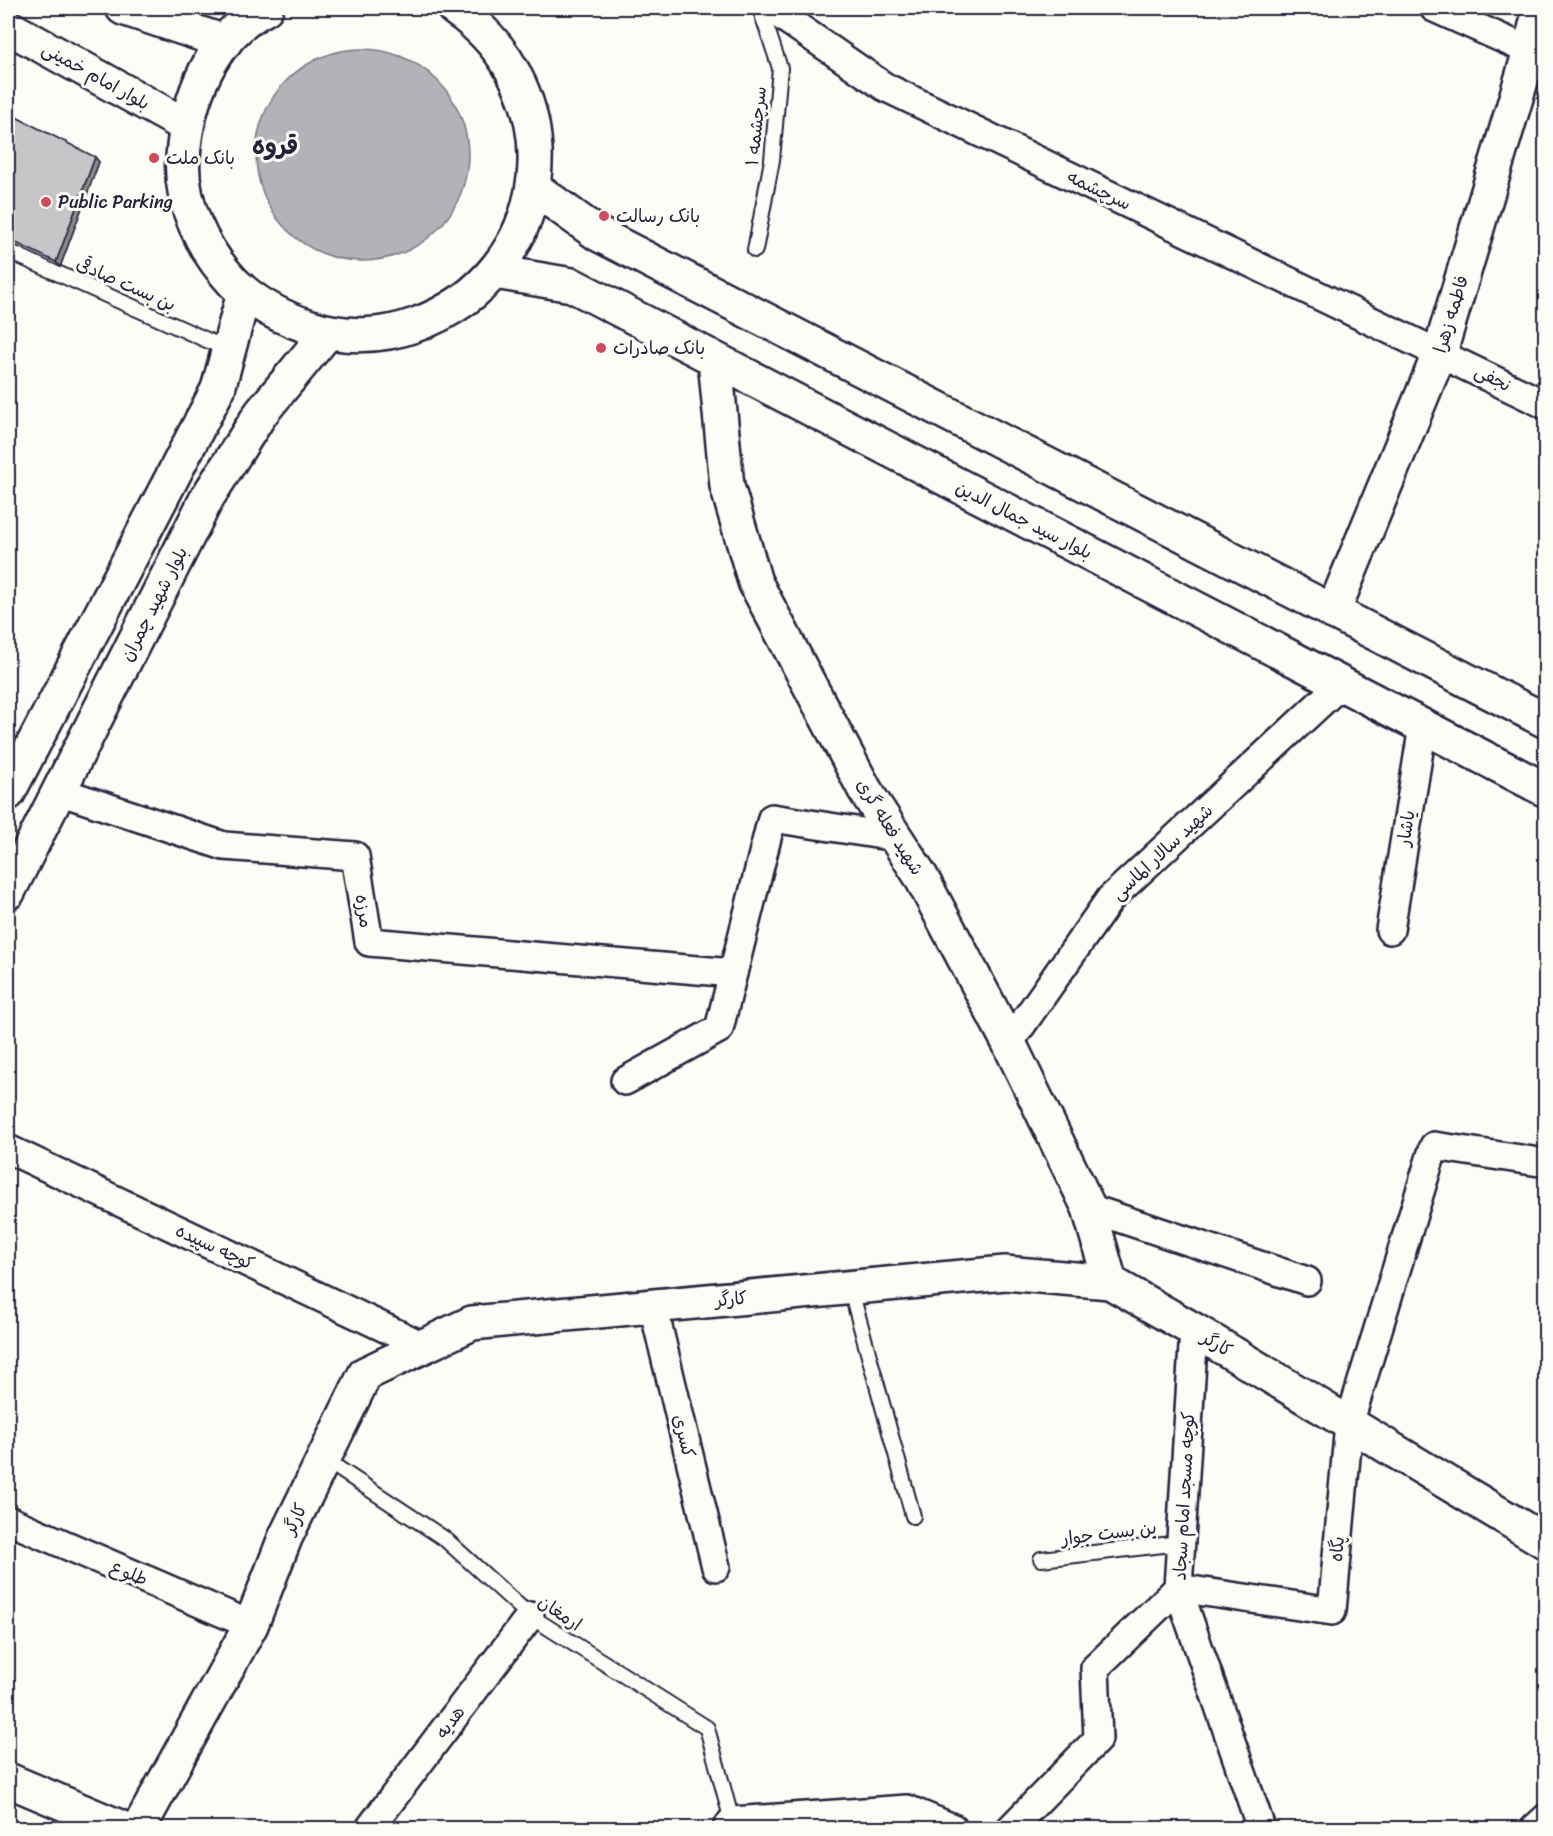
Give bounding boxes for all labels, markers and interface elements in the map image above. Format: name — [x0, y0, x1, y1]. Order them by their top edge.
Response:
street label: بلوار امام خمینی — [36, 33, 156, 119]
street label: سرچشمه ۱ — [736, 85, 776, 167]
district label: قروه — [252, 125, 298, 167]
place label: بانک ملت — [166, 142, 235, 174]
marker: بانک ملت — [147, 151, 161, 165]
street label: سرچشمه — [1061, 161, 1137, 219]
place label: Public Parking — [58, 186, 173, 218]
marker: Public Parking — [39, 195, 53, 209]
place label: بانک رسالت — [616, 200, 700, 232]
marker: بانک رسالت — [597, 209, 611, 223]
street label: بن بست صادقی — [71, 248, 181, 320]
street label: فاطمه زهرا — [1424, 271, 1478, 357]
place label: بانک صادرات — [613, 332, 705, 364]
marker: بانک صادرات — [594, 341, 608, 355]
street label: نجفی — [1469, 355, 1517, 401]
street label: بلوار سید جمال الدین — [950, 472, 1098, 568]
street label: بلوار شهید چمران — [111, 541, 197, 667]
street label: شهید فعله گری — [847, 772, 933, 882]
street label: شهید سالار الماسی — [1103, 796, 1221, 908]
street label: یاشار — [1387, 808, 1425, 850]
street label: مرزه — [346, 892, 382, 930]
street label: کوچه سپیده — [170, 1215, 260, 1279]
street label: کارگر — [712, 1282, 749, 1317]
street label: کارگر — [1193, 1321, 1239, 1366]
street label: کوچه مسجد امام سجاد — [1164, 1410, 1204, 1581]
street label: کسری — [663, 1411, 705, 1461]
street label: کارگر — [273, 1497, 317, 1542]
street label: بن بست جوار — [1058, 1511, 1158, 1555]
street label: پگاه — [1320, 1535, 1354, 1563]
street label: طلوع — [105, 1551, 153, 1595]
street label: ارمغان — [531, 1586, 589, 1640]
street label: هدیه — [427, 1698, 473, 1746]

